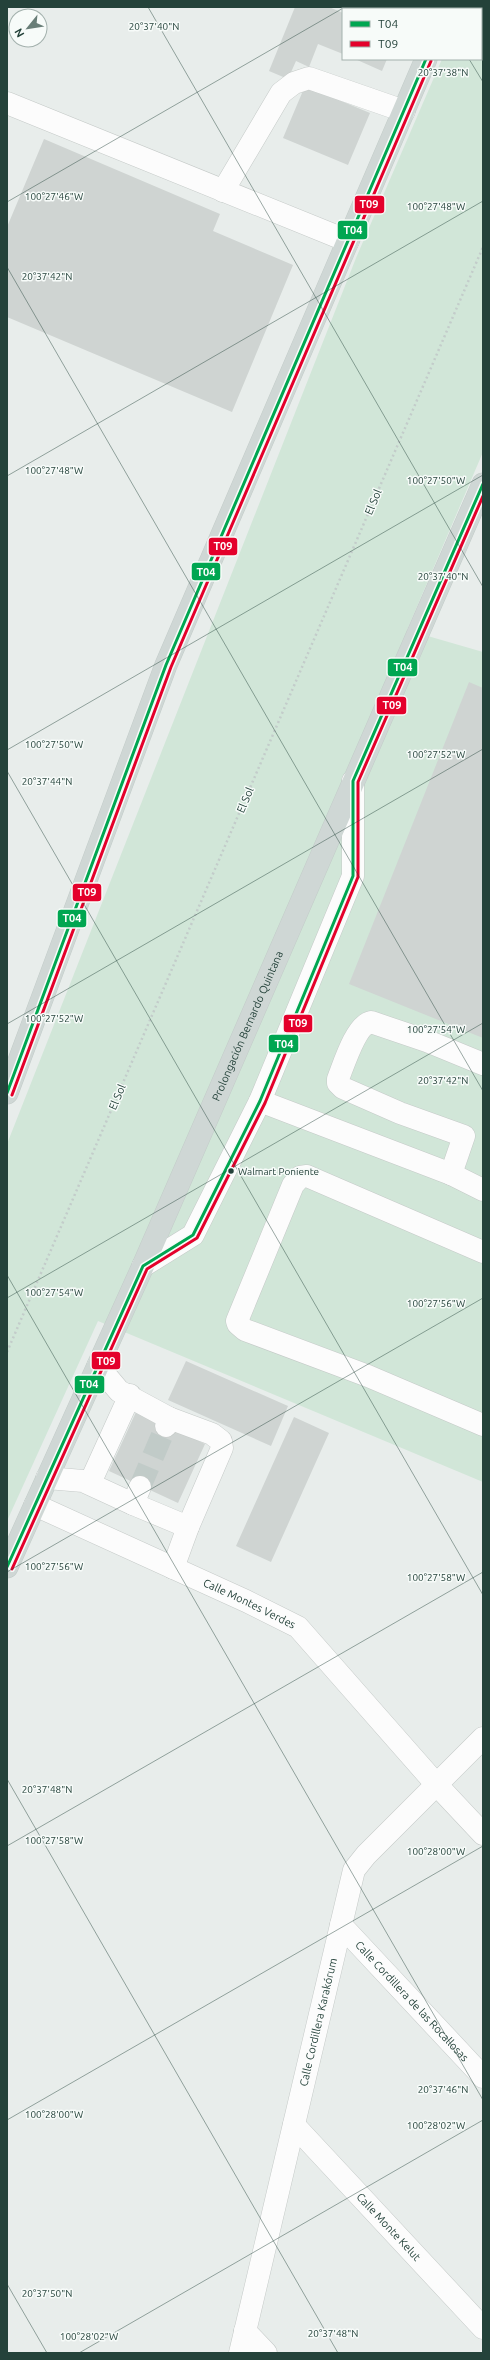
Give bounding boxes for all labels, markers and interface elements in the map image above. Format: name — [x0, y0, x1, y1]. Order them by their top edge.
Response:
north arrow — [8, 8, 48, 48]
legend — [342, 8, 482, 60]
text: T04 — [378, 17, 398, 30]
text: 20°37'40"N — [129, 21, 179, 32]
text: N — [12, 26, 27, 40]
text: T09 — [378, 37, 398, 50]
text: 20°37'38"N — [418, 67, 468, 78]
text: 100°27'46"W — [25, 191, 83, 202]
line badge: T09 — [354, 195, 385, 214]
text: T09 — [359, 198, 379, 210]
text: 100°27'48"W — [407, 201, 465, 212]
line badge: T04 — [337, 220, 368, 240]
text: T04 — [343, 224, 363, 236]
text: 20°37'42"N — [22, 271, 72, 282]
text: 100°27'48"W — [25, 465, 83, 476]
text: 100°27'50"W — [407, 475, 465, 486]
street label: El Sol — [362, 487, 384, 517]
line badge: T09 — [208, 537, 238, 556]
text: T09 — [213, 540, 233, 552]
line badge: T04 — [191, 562, 221, 581]
text: T04 — [196, 566, 216, 578]
text: 20°37'40"N — [418, 571, 468, 582]
line badge: T04 — [387, 658, 418, 677]
text: T04 — [393, 661, 413, 673]
line badge: T09 — [376, 696, 407, 715]
text: T09 — [382, 699, 402, 711]
text: 100°27'50"W — [25, 739, 83, 750]
text: 100°27'52"W — [407, 749, 465, 760]
text: 20°37'44"N — [22, 776, 72, 787]
street label: El Sol — [234, 785, 256, 815]
line badge: T09 — [72, 883, 102, 902]
text: T09 — [77, 886, 97, 898]
line badge: T04 — [57, 909, 87, 928]
text: T04 — [62, 912, 82, 924]
street label: Prolongación Bernardo Quintana — [209, 949, 285, 1103]
text: 100°27'52"W — [25, 1013, 83, 1024]
line badge: T09 — [283, 1014, 313, 1033]
text: T09 — [288, 1017, 308, 1029]
text: 100°27'54"W — [407, 1024, 465, 1035]
line badge: T04 — [268, 1034, 299, 1053]
text: T04 — [274, 1038, 294, 1050]
text: 20°37'42"N — [418, 1075, 468, 1086]
street label: El Sol — [106, 1082, 128, 1112]
marker: Walmart Poniente — [226, 1166, 236, 1176]
place label: Walmart Poniente — [238, 1166, 319, 1177]
text: 100°27'54"W — [25, 1287, 83, 1298]
text: 100°27'56"W — [407, 1298, 465, 1309]
line badge: T09 — [91, 1351, 121, 1370]
text: T09 — [96, 1355, 116, 1367]
line badge: T04 — [74, 1375, 105, 1394]
text: T04 — [79, 1378, 99, 1390]
text: 100°27'56"W — [25, 1561, 83, 1572]
text: 100°27'58"W — [407, 1572, 465, 1583]
street label: Calle Montes Verdes — [201, 1576, 298, 1631]
text: 20°37'48"N — [22, 1784, 72, 1795]
text: 100°27'58"W — [25, 1835, 83, 1846]
text: 100°28'00"W — [407, 1846, 465, 1857]
street label: Calle Cordillera de las Rocallosas — [353, 1938, 471, 2064]
street label: Calle Cordillera Karakórum — [297, 1957, 339, 2087]
text: 20°37'46"N — [418, 2084, 468, 2095]
text: 100°28'00"W — [25, 2109, 83, 2120]
text: 100°28'02"W — [407, 2120, 465, 2131]
street label: Calle Monte Kelut — [354, 2190, 424, 2264]
text: 20°37'50"N — [22, 2288, 72, 2299]
text: 20°37'48"N — [308, 2328, 358, 2339]
text: 100°28'02"W — [60, 2331, 118, 2342]

